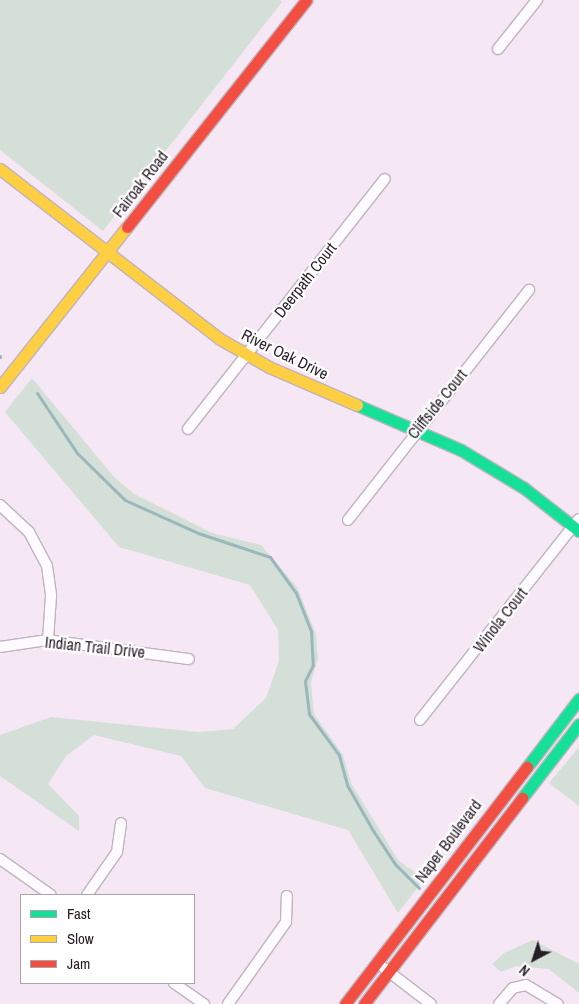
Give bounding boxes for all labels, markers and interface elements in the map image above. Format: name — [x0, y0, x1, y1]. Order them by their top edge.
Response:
street label: Fairoak Road — [108, 147, 172, 221]
street label: Deerpath Court — [270, 239, 340, 321]
street label: River Oak Drive — [239, 325, 331, 383]
street label: Cliffside Court — [403, 365, 471, 443]
street label: Winola Court — [469, 584, 531, 656]
street label: Indian Trail Drive — [44, 632, 146, 662]
street label: Naper Boulevard — [411, 796, 485, 886]
legend — [20, 894, 195, 984]
text: Fast — [67, 903, 90, 924]
text: Slow — [67, 928, 94, 949]
north arrow — [509, 934, 559, 984]
text: Jam — [67, 953, 90, 974]
text: N — [515, 961, 533, 980]

